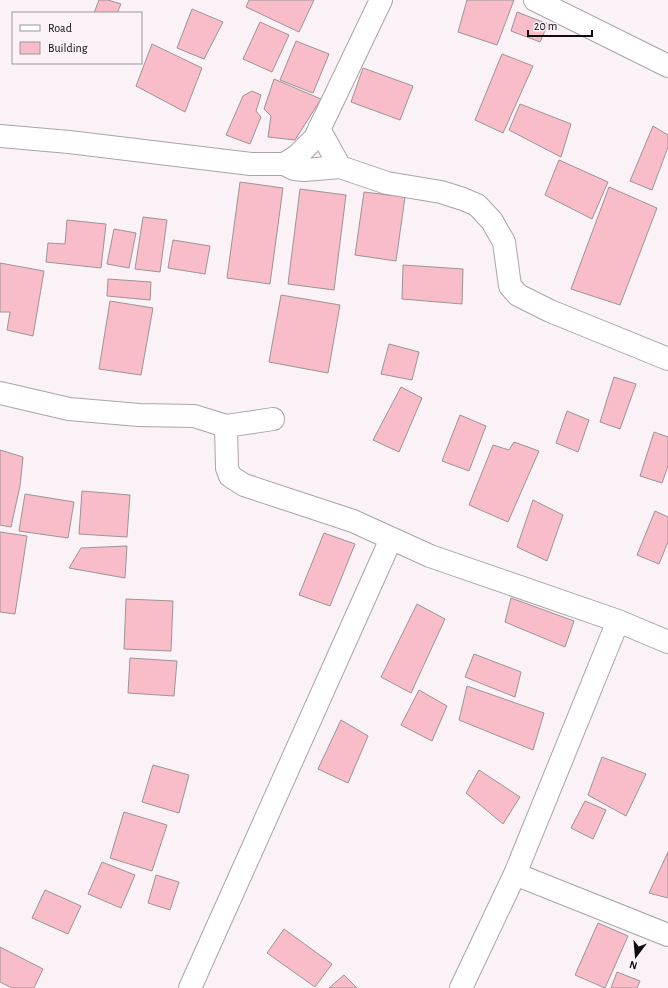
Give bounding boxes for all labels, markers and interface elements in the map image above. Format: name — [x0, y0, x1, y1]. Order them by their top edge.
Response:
legend — [12, 12, 142, 64]
scale bar — [528, 12, 592, 38]
text: 20 m — [534, 20, 557, 32]
text: Road — [48, 22, 72, 34]
text: Building — [48, 42, 88, 54]
north arrow — [616, 936, 656, 976]
text: N — [628, 959, 639, 971]

